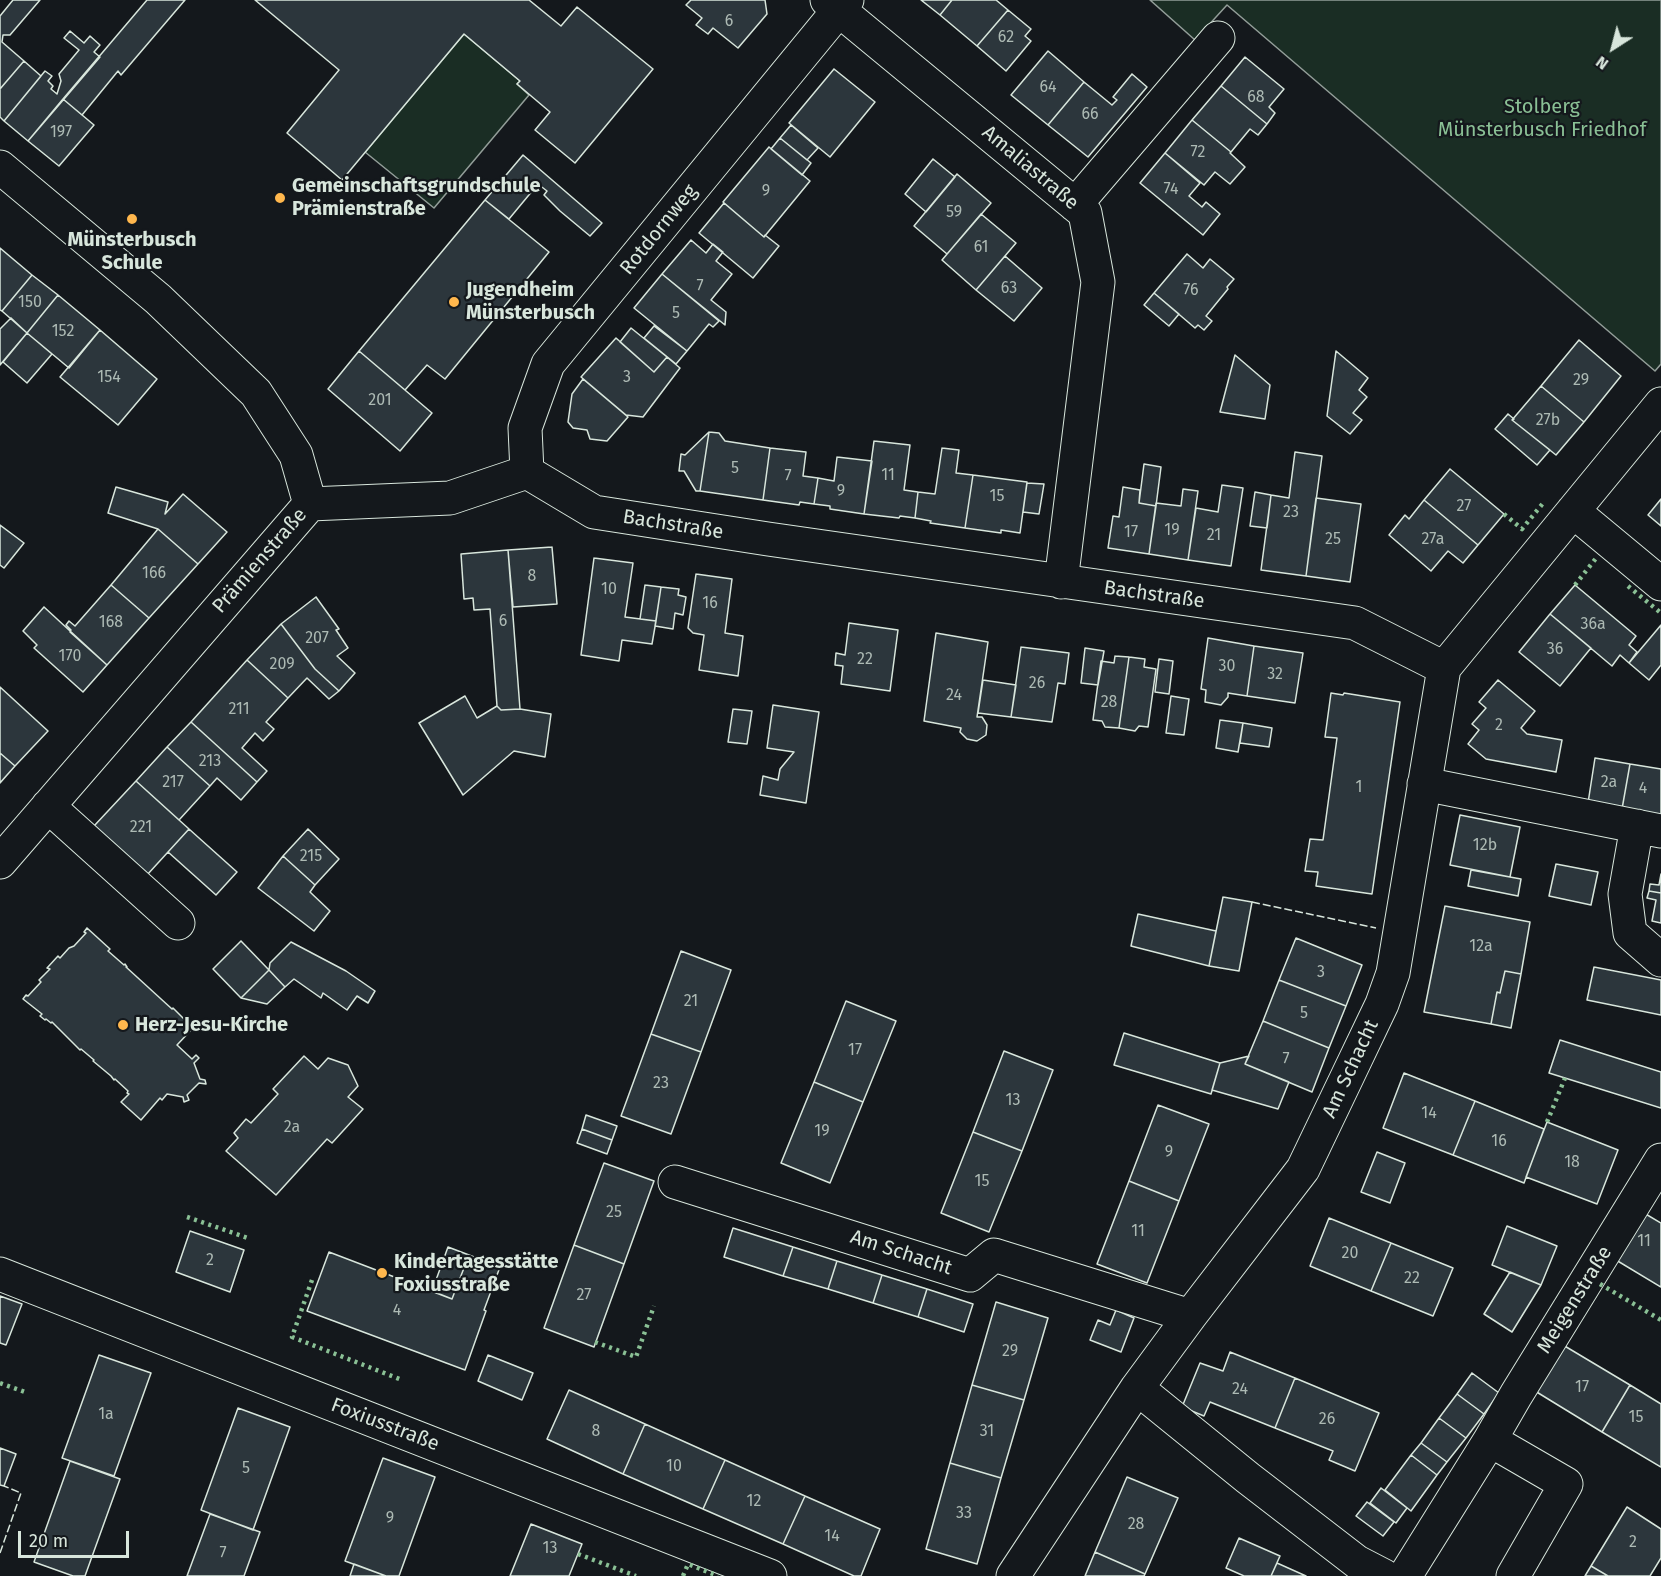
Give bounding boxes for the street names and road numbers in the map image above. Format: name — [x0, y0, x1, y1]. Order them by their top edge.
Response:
street label: Amaliastraße — [977, 121, 1083, 215]
street label: Rotdornweg — [615, 180, 703, 280]
street label: Prämienstraße — [208, 503, 312, 619]
street label: Bachstraße — [621, 505, 725, 545]
street label: Bachstraße — [1102, 576, 1206, 614]
street label: Am Schacht — [1318, 1016, 1384, 1122]
street label: Am Schacht — [847, 1225, 955, 1281]
street label: Meigenstraße — [1532, 1242, 1618, 1358]
street label: Foxiusstraße — [328, 1393, 442, 1457]

